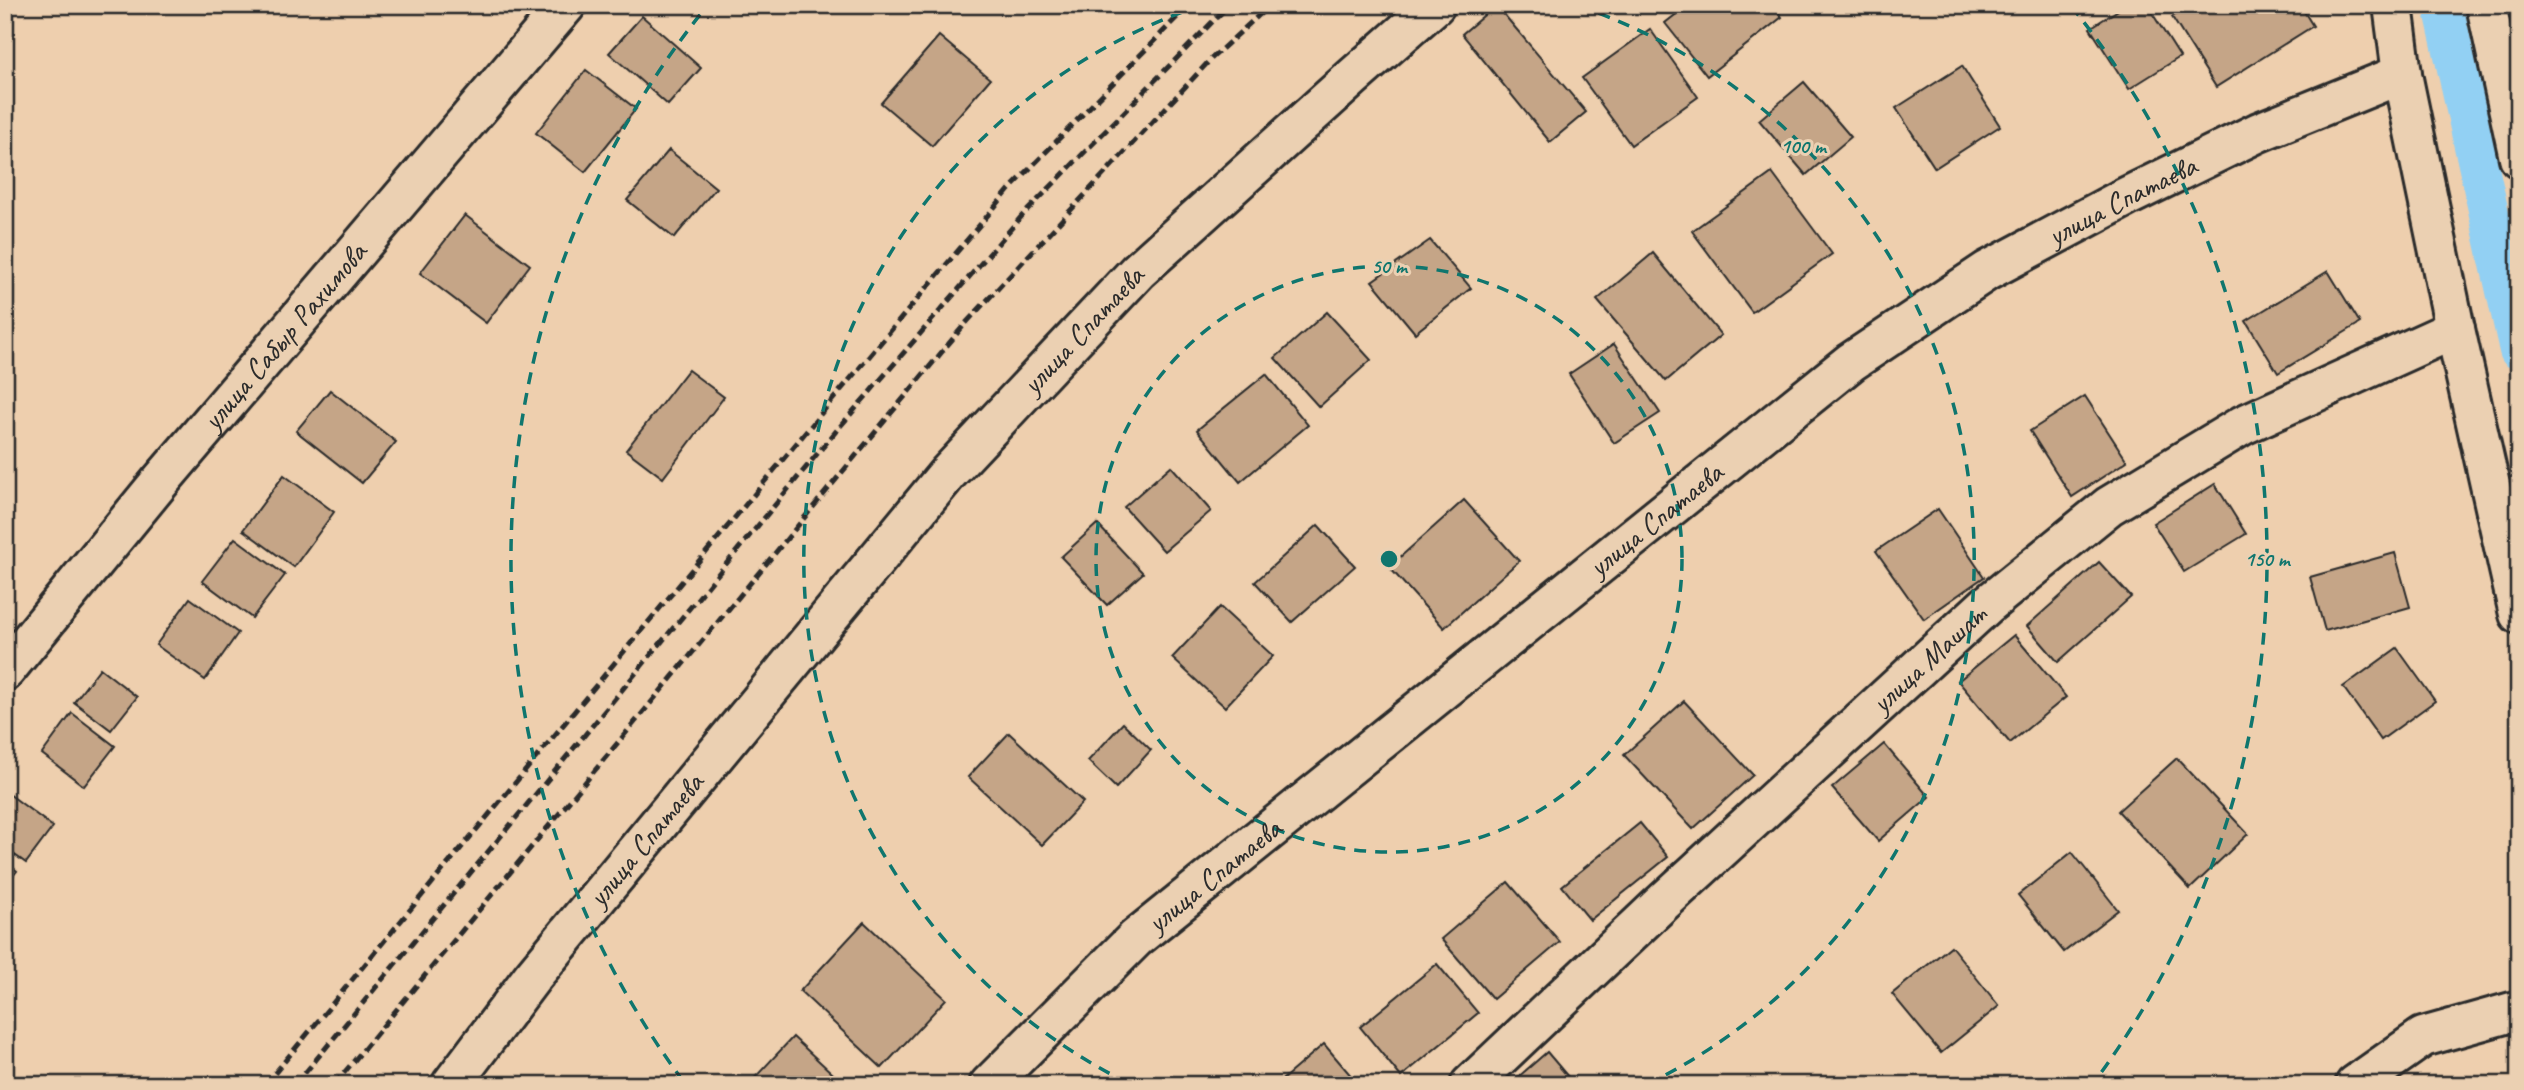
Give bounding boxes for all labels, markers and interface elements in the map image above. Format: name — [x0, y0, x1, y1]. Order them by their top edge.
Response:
text: 100 m — [1780, 133, 1828, 159]
street label: улица Спатаева — [2039, 146, 2204, 255]
street label: улица Сабыр Рахимова — [192, 233, 376, 439]
text: 50 m — [1371, 253, 1409, 279]
street label: улица Спатаева — [1012, 256, 1153, 404]
street label: улица Спатаева — [1579, 453, 1732, 587]
text: 150 m — [2244, 546, 2292, 572]
centre of rings — [1377, 547, 1401, 571]
street label: улица Машат — [1861, 594, 1996, 723]
street label: улица Спатаева — [578, 764, 713, 916]
street label: улица Спатаева — [1137, 808, 1291, 942]

